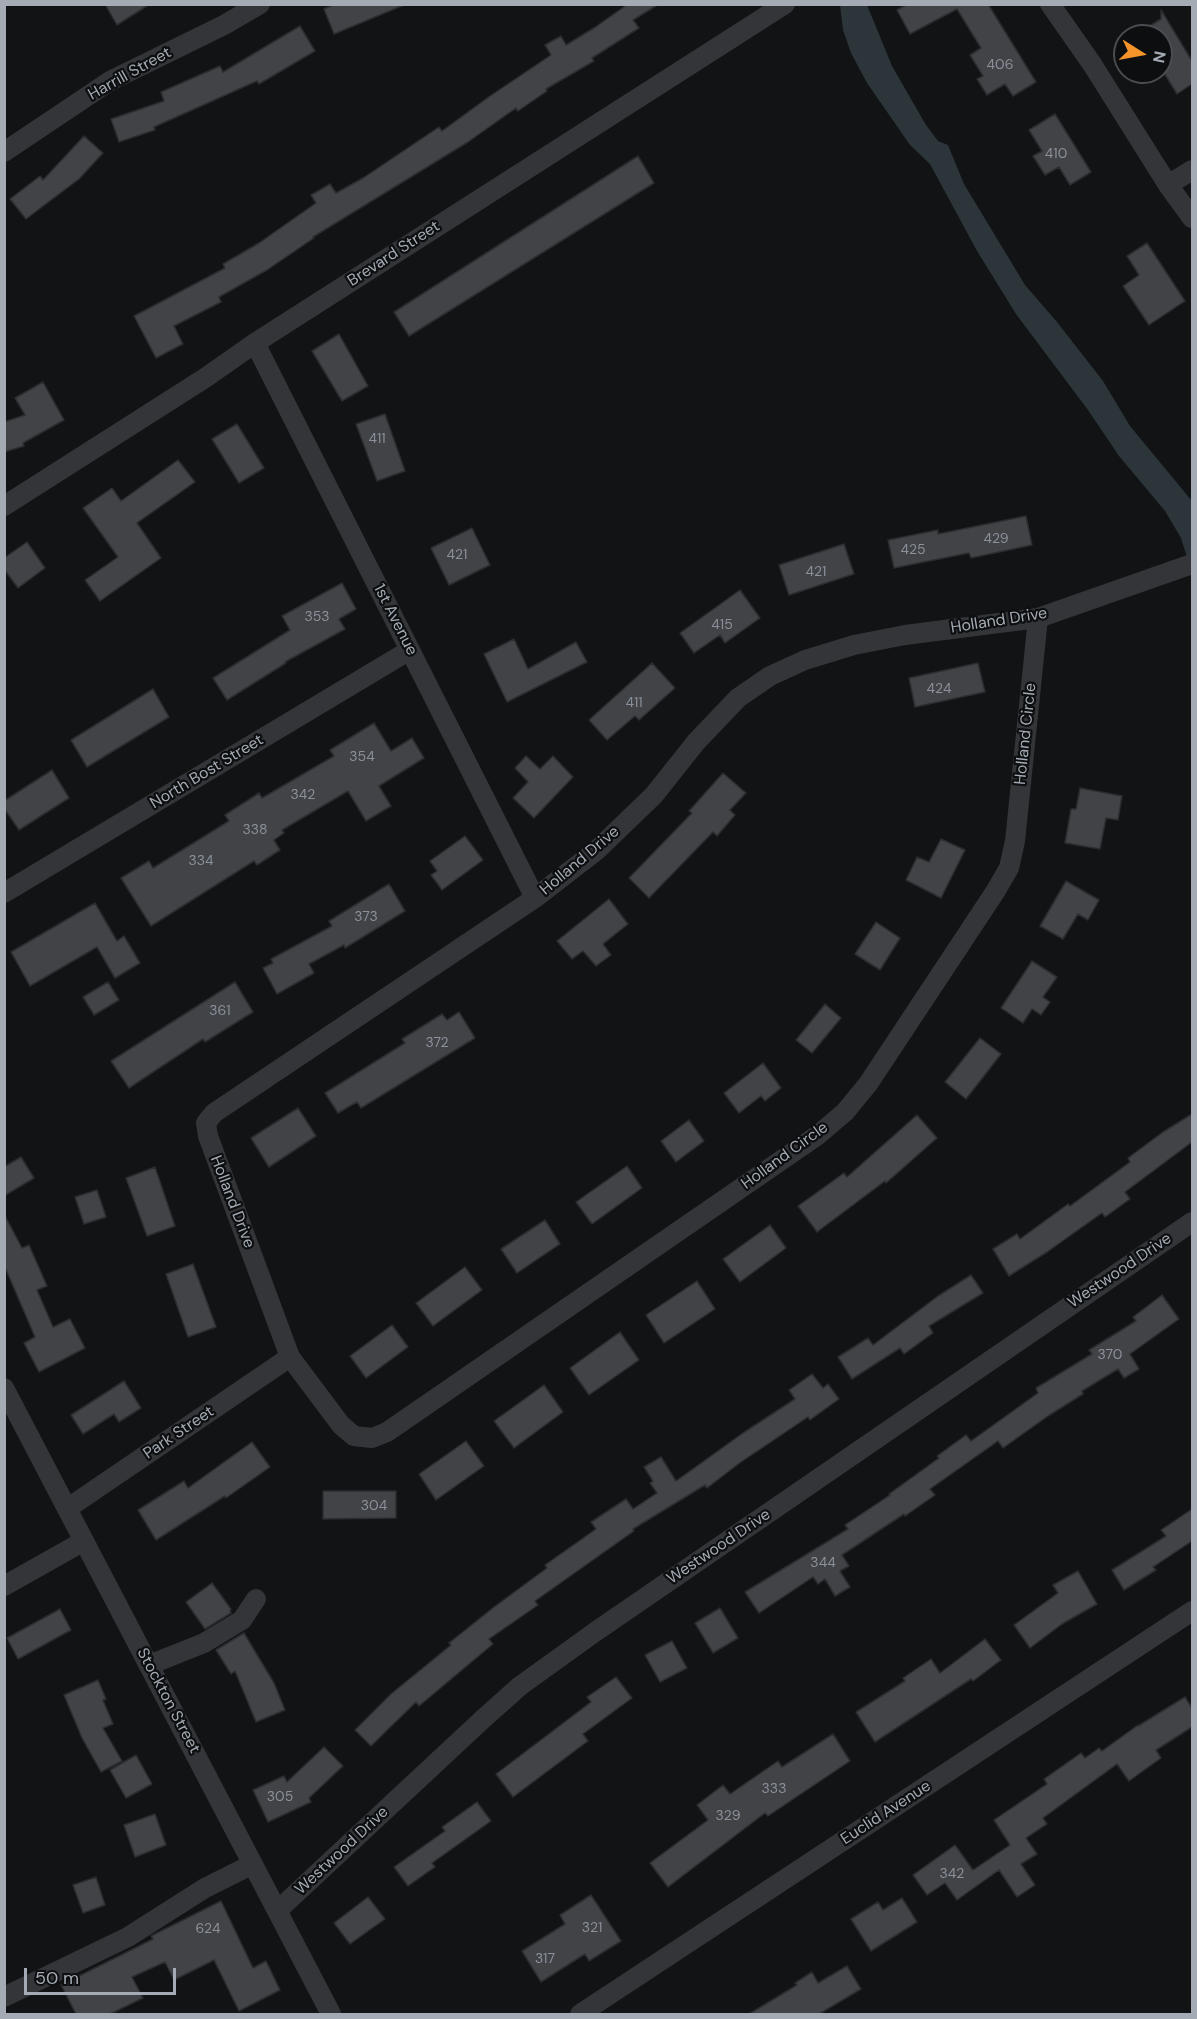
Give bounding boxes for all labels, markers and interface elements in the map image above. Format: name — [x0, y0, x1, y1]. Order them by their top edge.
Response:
north arrow — [1113, 24, 1173, 84]
street label: Harrill Street — [85, 43, 175, 105]
text: N — [1148, 49, 1171, 65]
house number: 406 — [987, 57, 1013, 73]
house number: 410 — [1045, 146, 1067, 162]
street label: Brevard Street — [344, 217, 444, 291]
house number: 411 — [368, 431, 386, 447]
house number: 429 — [983, 531, 1009, 547]
house number: 425 — [900, 542, 926, 558]
house number: 421 — [447, 547, 467, 563]
house number: 421 — [806, 564, 826, 580]
street label: 1st Avenue — [369, 581, 421, 659]
street label: Holland Drive — [949, 604, 1049, 638]
house number: 353 — [304, 609, 330, 625]
house number: 415 — [711, 617, 733, 633]
house number: 424 — [927, 681, 951, 697]
street label: Holland Circle — [1011, 682, 1041, 786]
house number: 411 — [625, 695, 643, 711]
street label: North Bost Street — [147, 731, 267, 813]
house number: 354 — [349, 749, 375, 765]
house number: 342 — [291, 787, 315, 803]
house number: 338 — [242, 822, 268, 838]
street label: Holland Drive — [536, 822, 624, 900]
house number: 334 — [188, 853, 214, 869]
house number: 373 — [354, 909, 378, 925]
house number: 361 — [209, 1003, 231, 1019]
house number: 372 — [425, 1035, 449, 1051]
street label: Holland Circle — [738, 1118, 832, 1194]
street label: Holland Drive — [206, 1153, 258, 1251]
street label: Westwood Drive — [1065, 1229, 1175, 1313]
house number: 370 — [1098, 1347, 1122, 1363]
street label: Park Street — [140, 1402, 218, 1464]
house number: 304 — [361, 1498, 387, 1514]
street label: Westwood Drive — [664, 1505, 774, 1589]
house number: 344 — [810, 1555, 836, 1571]
street label: Stockton Street — [132, 1645, 204, 1757]
street label: Euclid Avenue — [837, 1777, 935, 1849]
house number: 333 — [762, 1781, 786, 1797]
house number: 305 — [267, 1789, 293, 1805]
street label: Westwood Drive — [291, 1803, 393, 1899]
house number: 329 — [716, 1808, 740, 1824]
house number: 342 — [940, 1866, 964, 1882]
house number: 321 — [582, 1920, 602, 1936]
house number: 624 — [196, 1921, 220, 1937]
house number: 317 — [535, 1951, 555, 1967]
scale bar — [27, 1956, 178, 1994]
text: 50 m — [35, 1966, 79, 1990]

